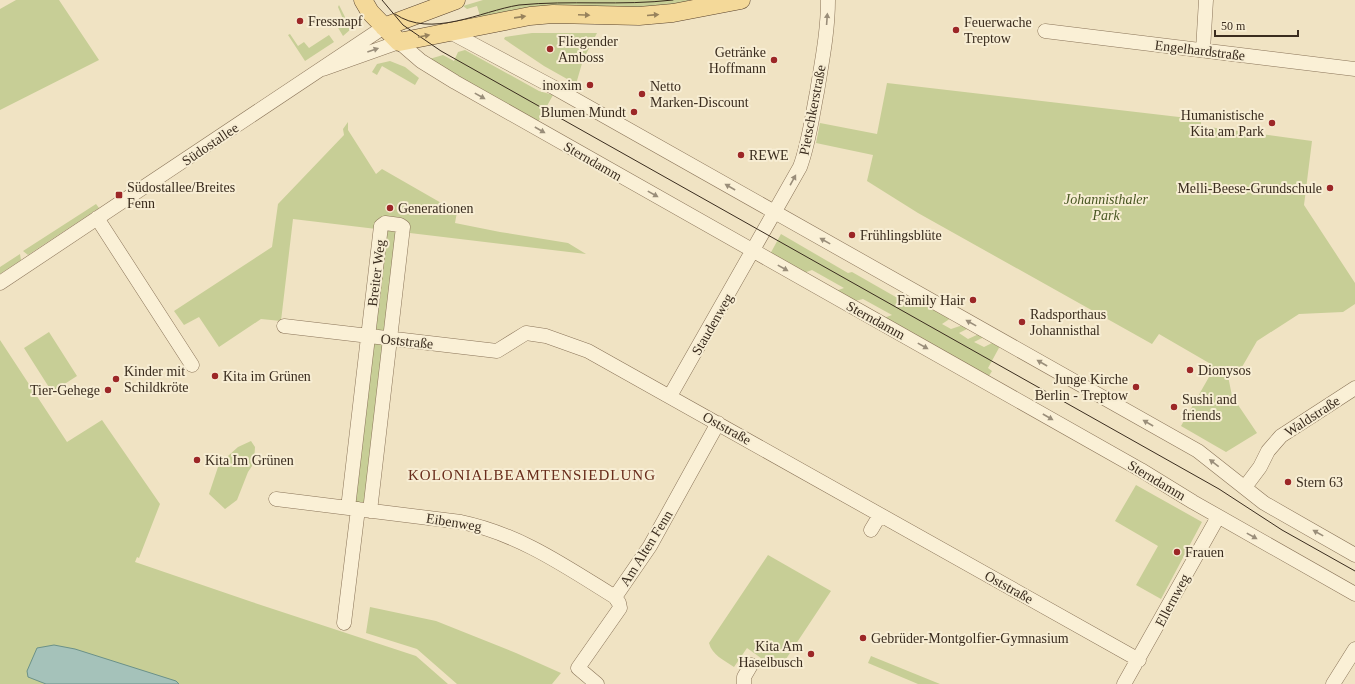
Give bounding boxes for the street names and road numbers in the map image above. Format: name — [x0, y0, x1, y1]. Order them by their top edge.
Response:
street label: Engelhardstraße — [1154, 38, 1246, 63]
street label: Pietschkerstraße — [796, 64, 829, 157]
street label: Südostallee — [179, 120, 241, 169]
street label: Sterndamm — [561, 139, 625, 184]
street label: Breiter Weg — [365, 239, 388, 307]
street label: Staudenweg — [689, 291, 736, 358]
street label: Sterndamm — [844, 298, 908, 343]
street label: Oststraße — [380, 331, 434, 352]
street label: Waldstraße — [1282, 393, 1343, 440]
street label: Oststraße — [700, 409, 754, 448]
street label: Sterndamm — [1125, 457, 1188, 504]
street label: Am Alten Fenn — [617, 508, 676, 589]
street label: Eibenweg — [425, 511, 483, 534]
street label: Oststraße — [982, 568, 1036, 607]
street label: Ellernweg — [1152, 571, 1193, 629]

